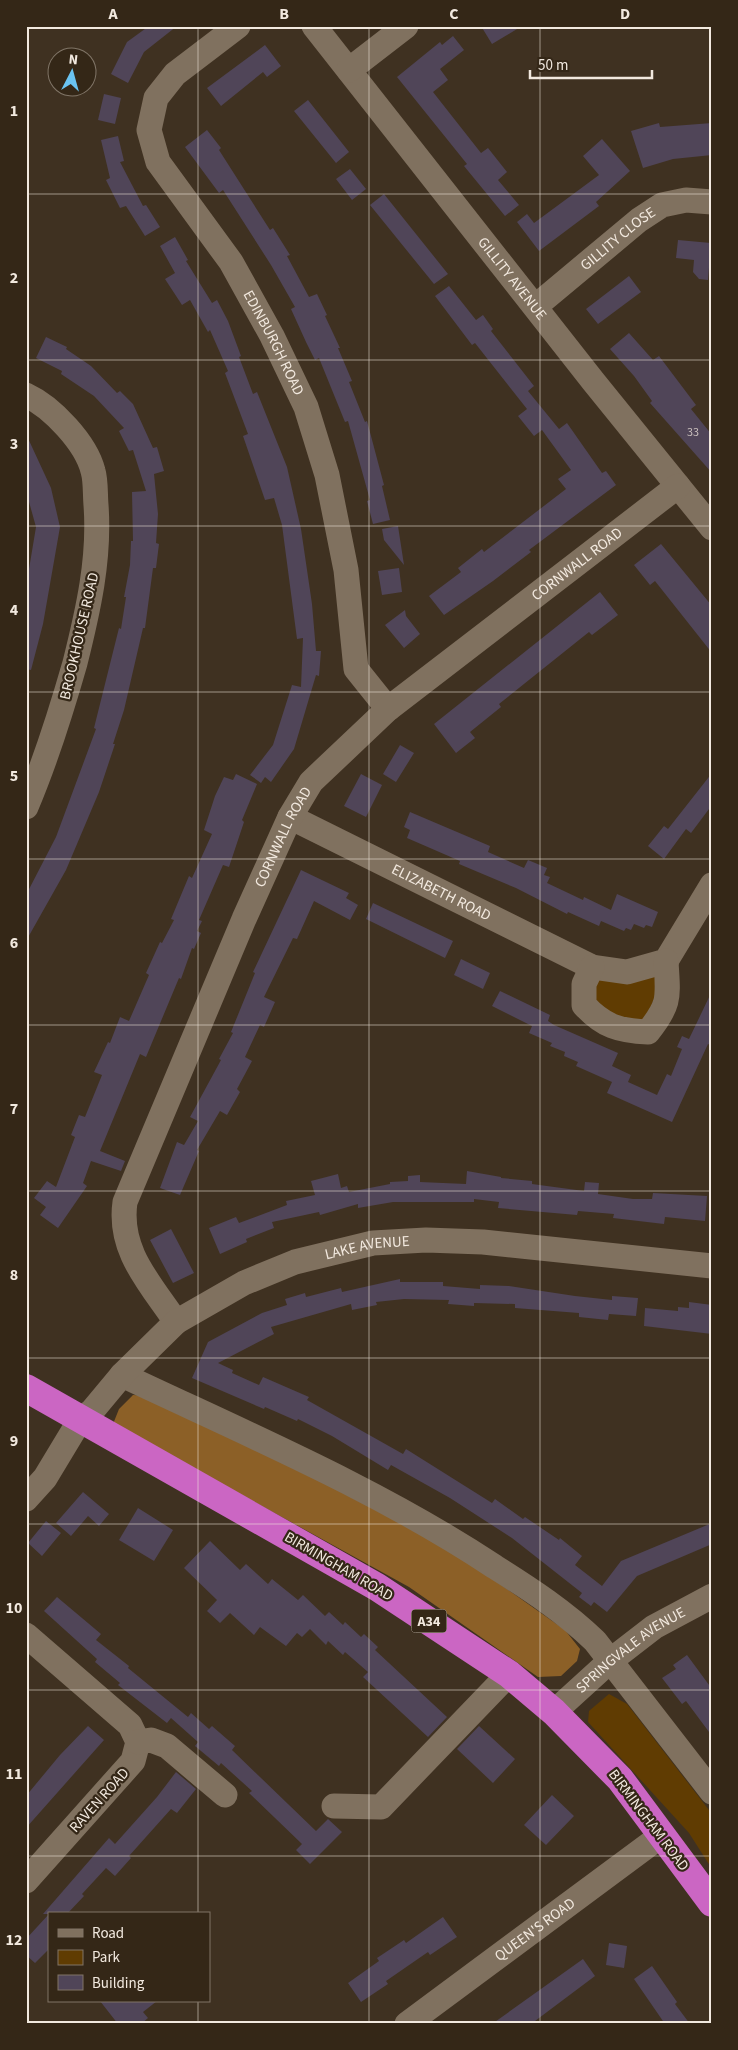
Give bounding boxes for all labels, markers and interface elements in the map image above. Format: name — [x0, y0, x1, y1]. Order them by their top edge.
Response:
text: A — [107, 3, 118, 25]
text: B — [279, 3, 289, 25]
text: C — [449, 3, 459, 25]
text: D — [620, 3, 630, 25]
north arrow — [48, 48, 98, 98]
scale bar — [530, 48, 653, 80]
text: N — [68, 50, 79, 70]
text: 50 m — [538, 55, 568, 76]
text: 1 — [10, 100, 18, 122]
street label: GILLITY CLOSE — [576, 202, 660, 276]
street label: GILLITY AVENUE — [473, 233, 551, 325]
text: 2 — [10, 267, 18, 289]
street label: EDINBURGH ROAD — [238, 286, 309, 399]
house number: 33 — [687, 424, 699, 441]
text: 3 — [10, 433, 18, 455]
street label: CORNWALL ROAD — [527, 523, 627, 606]
street label: BROOKHOUSE ROAD — [55, 570, 104, 702]
text: 4 — [10, 599, 19, 621]
text: 5 — [10, 765, 18, 787]
street label: CORNWALL ROAD — [250, 783, 317, 891]
street label: ELIZABETH ROAD — [388, 859, 494, 926]
text: 6 — [10, 932, 18, 954]
text: 7 — [10, 1098, 18, 1120]
street label: LAKE AVENUE — [323, 1231, 410, 1265]
text: 8 — [10, 1264, 18, 1286]
text: 9 — [10, 1430, 18, 1452]
street label: BIRMINGHAM ROAD — [280, 1527, 397, 1606]
text: 10 — [6, 1597, 22, 1619]
street label: SPRINGVALE AVENUE — [571, 1602, 689, 1698]
road number: A34 — [412, 1610, 446, 1632]
text: 11 — [6, 1763, 22, 1785]
street label: RAVEN ROAD — [65, 1763, 134, 1837]
street label: BIRMINGHAM ROAD — [603, 1765, 694, 1876]
street label: QUEEN'S ROAD — [490, 1893, 580, 1967]
legend — [48, 1912, 210, 2002]
text: Road — [92, 1923, 124, 1944]
text: 12 — [6, 1929, 22, 1951]
text: Park — [92, 1947, 121, 1968]
text: Building — [92, 1973, 145, 1994]

